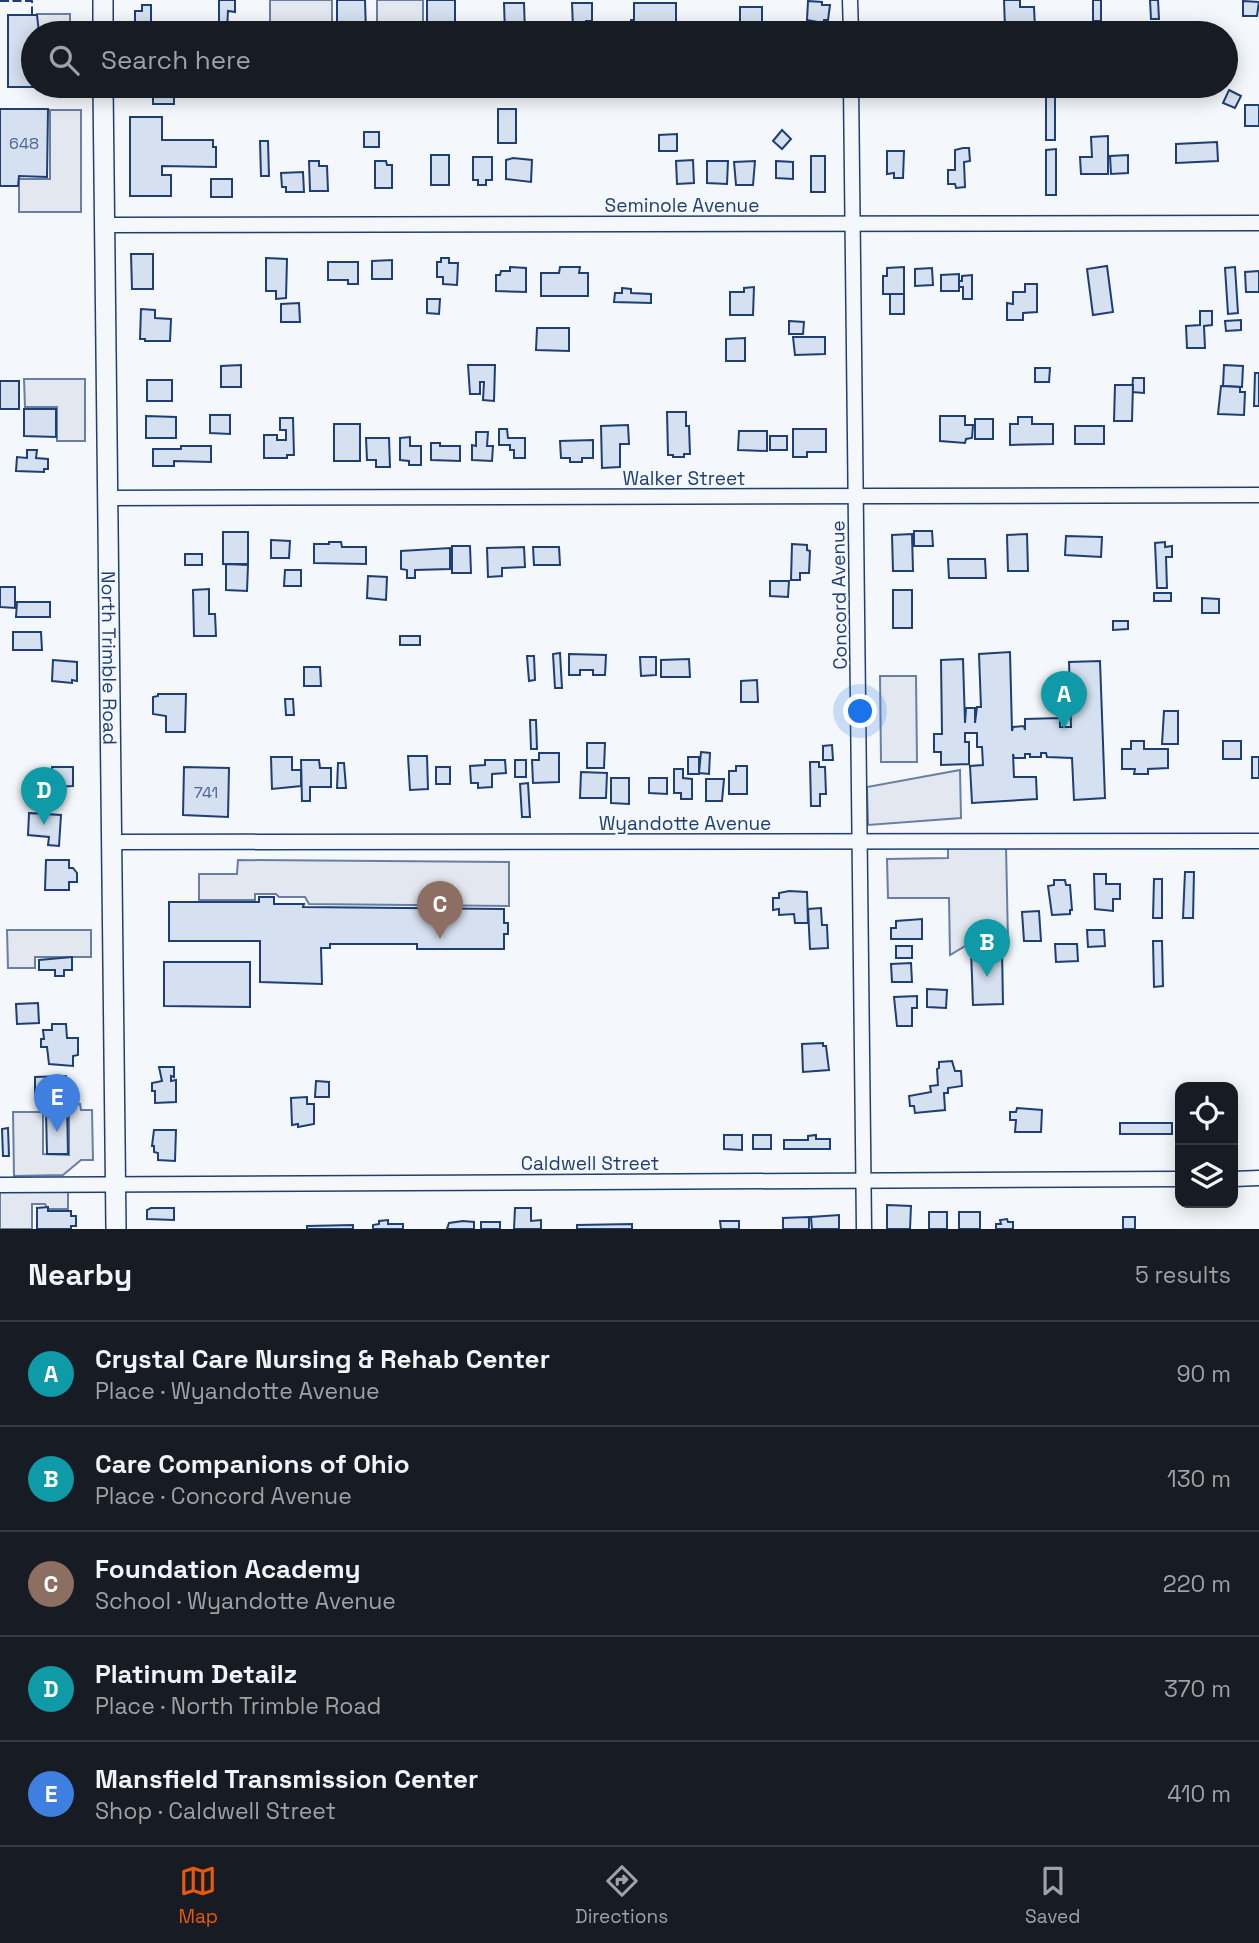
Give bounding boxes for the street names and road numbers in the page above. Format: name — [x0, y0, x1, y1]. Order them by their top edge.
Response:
street label: Seminole Avenue — [605, 193, 759, 218]
street label: Walker Street — [622, 466, 746, 491]
street label: Concord Avenue — [825, 520, 853, 670]
street label: North Trimble Road — [96, 571, 123, 745]
street label: Wyandotte Avenue — [599, 811, 771, 836]
street label: Caldwell Street — [521, 1151, 659, 1176]

